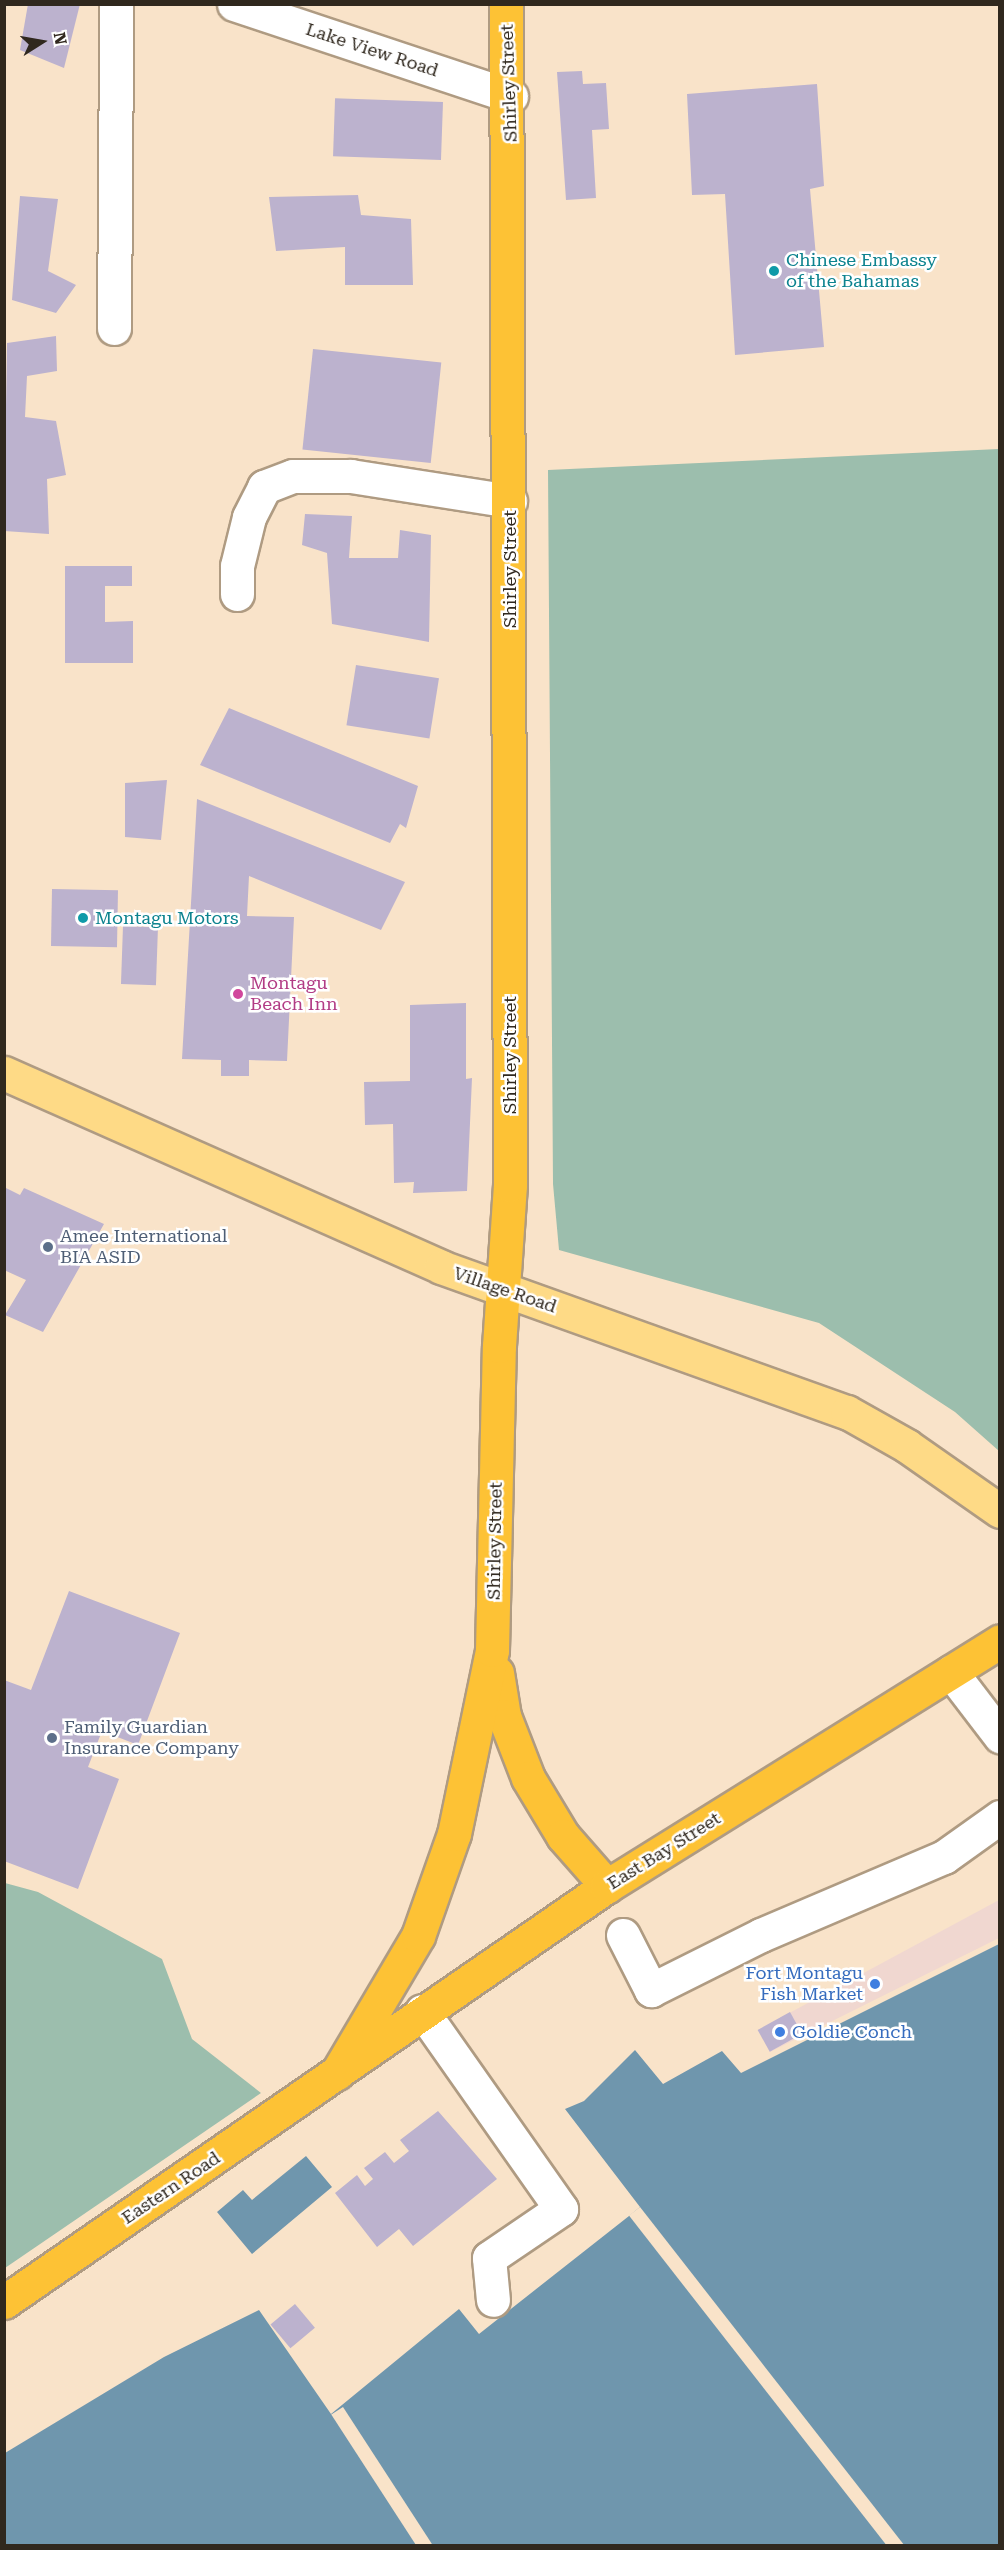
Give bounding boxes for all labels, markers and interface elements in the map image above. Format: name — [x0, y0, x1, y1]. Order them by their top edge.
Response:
north arrow — [12, 12, 72, 72]
street label: Lake View Road — [303, 18, 441, 82]
street label: Shirley Street — [496, 24, 522, 142]
text: N — [50, 31, 71, 46]
place label: Chinese Embassy of the Bahamas — [786, 250, 937, 292]
marker: Chinese Embassy of the Bahamas — [767, 264, 781, 278]
street label: Shirley Street — [499, 510, 521, 628]
place label: Montagu Motors — [95, 907, 239, 929]
marker: Montagu Motors — [76, 911, 90, 925]
place label: Montagu Beach Inn — [250, 973, 338, 1016]
marker: Montagu Beach Inn — [231, 987, 245, 1001]
street label: Shirley Street — [499, 996, 521, 1114]
place label: Amee International BIA ASID — [60, 1226, 227, 1268]
marker: Amee International BIA ASID — [41, 1240, 55, 1254]
street label: Village Road — [451, 1262, 559, 1318]
street label: Shirley Street — [483, 1482, 507, 1600]
place label: Family Guardian Insurance Company — [64, 1717, 239, 1760]
marker: Family Guardian Insurance Company — [45, 1731, 59, 1745]
street label: East Bay Street — [603, 1808, 725, 1894]
place label: Fort Montagu Fish Market — [746, 1963, 863, 2006]
marker: Fort Montagu Fish Market — [868, 1977, 882, 1991]
place label: Goldie Conch — [792, 2021, 912, 2043]
marker: Goldie Conch — [773, 2025, 787, 2039]
street label: Eastern Road — [118, 2147, 224, 2229]

